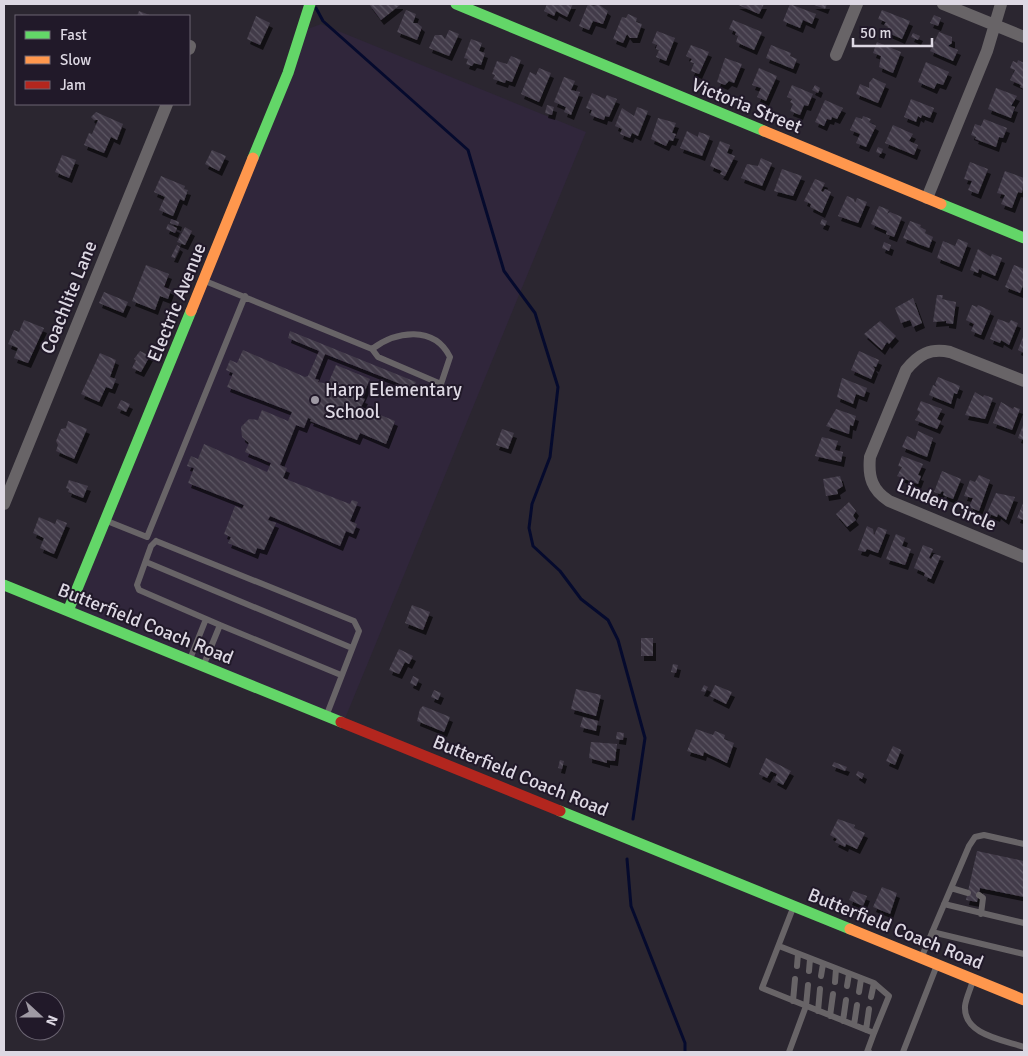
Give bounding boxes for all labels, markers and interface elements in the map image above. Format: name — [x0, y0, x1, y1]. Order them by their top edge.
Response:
legend — [15, 15, 190, 105]
scale bar — [853, 15, 932, 47]
text: 50 m — [860, 24, 891, 42]
text: Fast — [60, 26, 87, 44]
text: Slow — [60, 51, 91, 69]
street label: Victoria Street — [688, 73, 806, 139]
text: Jam — [60, 76, 86, 94]
street label: Coachlite Lane — [35, 237, 103, 358]
street label: Electric Avenue — [142, 239, 212, 365]
place label: Harp Elementary School — [325, 378, 462, 424]
marker: Harp Elementary School — [309, 394, 321, 406]
street label: Linden Circle — [893, 473, 1000, 537]
street label: Butterfield Coach Road — [54, 578, 237, 670]
street label: Butterfield Coach Road — [429, 730, 612, 822]
street label: Butterfield Coach Road — [804, 883, 987, 975]
north arrow — [15, 991, 65, 1041]
text: N — [42, 1013, 61, 1028]

